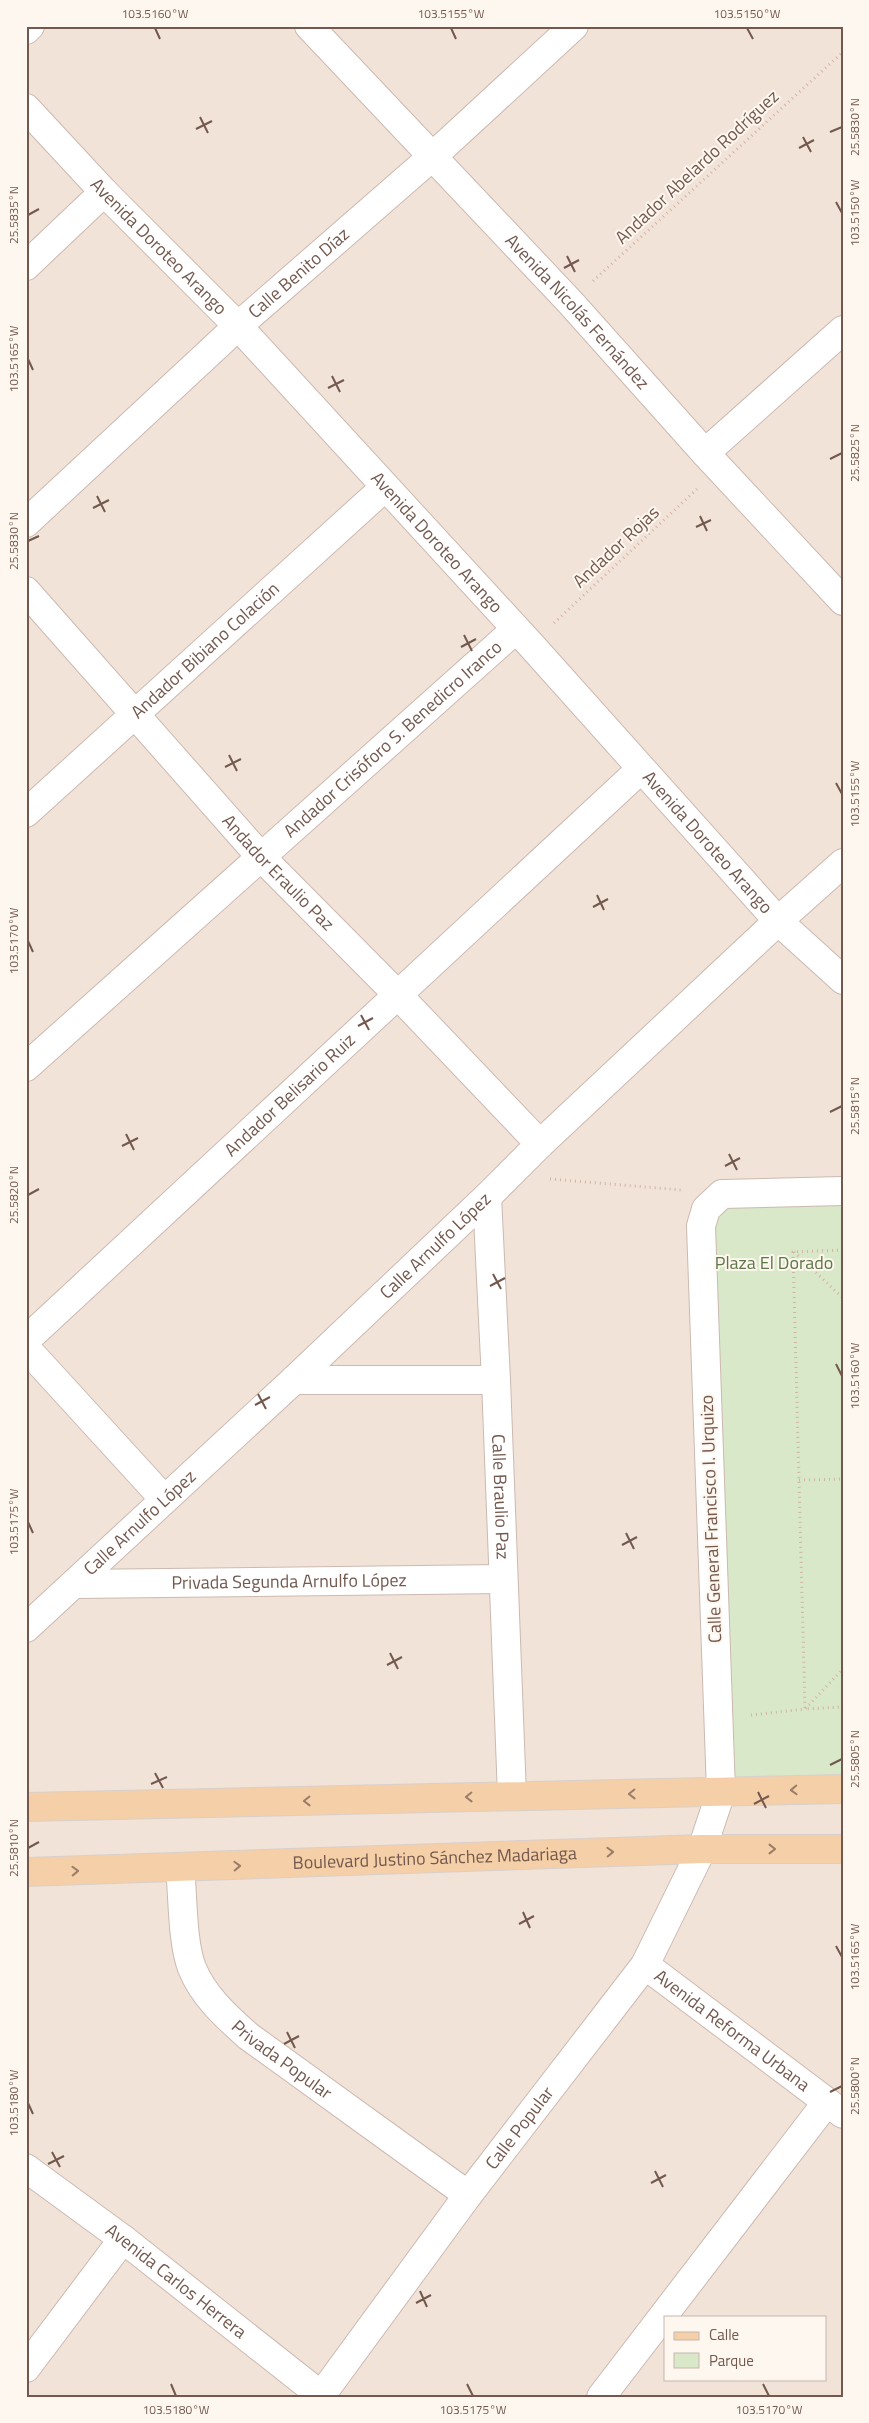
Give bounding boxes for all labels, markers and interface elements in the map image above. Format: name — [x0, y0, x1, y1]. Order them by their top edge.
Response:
text: 103.5160°W — [122, 4, 189, 23]
text: 103.5155°W — [418, 4, 485, 23]
text: 103.5150°W — [714, 4, 781, 23]
street label: Andador Abelardo Rodríguez — [609, 83, 785, 250]
text: 25.5830°N — [845, 98, 864, 156]
street label: Avenida Doroteo Arango — [84, 172, 234, 321]
text: 103.5150°W — [845, 179, 864, 247]
text: 25.5835°N — [4, 186, 23, 244]
street label: Calle Benito Díaz — [242, 221, 355, 324]
street label: Avenida Nicolás Fernández — [499, 228, 656, 395]
text: 103.5165°W — [4, 325, 23, 393]
text: 25.5825°N — [845, 424, 864, 482]
street label: Avenida Doroteo Arango — [365, 465, 509, 619]
street label: Andador Rojas — [566, 499, 665, 594]
text: 25.5830°N — [4, 512, 23, 570]
street label: Andador Bibiano Colación — [125, 575, 285, 725]
street label: Andador Crisóforo S. Benedicro Iranco — [277, 634, 508, 844]
text: 103.5155°W — [845, 760, 864, 828]
street label: Avenida Doroteo Arango — [636, 764, 779, 920]
street label: Andador Eraulio Paz — [216, 808, 341, 937]
text: 103.5170°W — [4, 907, 23, 975]
street label: Andador Belisario Ruiz — [218, 1027, 361, 1163]
text: 25.5815°N — [845, 1077, 864, 1135]
text: 25.5820°N — [4, 1166, 23, 1224]
street label: Calle Arnulfo López — [373, 1186, 497, 1305]
park label: Plaza El Dorado — [715, 1249, 833, 1276]
text: 103.5160°W — [845, 1342, 864, 1410]
street label: Calle General Francisco I. Urquizo — [693, 1394, 728, 1644]
street label: Calle Braulio Paz — [485, 1433, 517, 1560]
street label: Calle Arnulfo López — [77, 1463, 202, 1581]
text: 103.5175°W — [4, 1488, 23, 1556]
street label: Privada Segunda Arnulfo López — [171, 1566, 407, 1596]
text: 25.5805°N — [845, 1730, 864, 1788]
one-way arrow — [790, 1785, 798, 1796]
one-way arrow — [627, 1789, 635, 1799]
one-way arrow — [465, 1792, 472, 1802]
one-way arrow — [302, 1795, 310, 1806]
text: 25.5810°N — [4, 1819, 23, 1877]
street label: Boulevard Justino Sánchez Madariaga — [292, 1839, 577, 1876]
one-way arrow — [768, 1844, 776, 1854]
one-way arrow — [606, 1847, 614, 1858]
one-way arrow — [234, 1860, 242, 1871]
one-way arrow — [72, 1866, 79, 1876]
text: 103.5165°W — [845, 1923, 864, 1991]
street label: Avenida Reforma Urbana — [649, 1963, 816, 2098]
street label: Privada Popular — [225, 2013, 338, 2106]
text: 25.5800°N — [845, 2057, 864, 2115]
text: 103.5180°W — [4, 2069, 23, 2137]
street label: Calle Popular — [478, 2080, 560, 2175]
street label: Avenida Carlos Herrera — [100, 2217, 253, 2345]
legend — [664, 2316, 826, 2380]
text: Calle — [709, 2323, 739, 2346]
text: Parque — [709, 2349, 754, 2372]
text: 103.5180°W — [143, 2400, 210, 2419]
text: 103.5175°W — [440, 2400, 507, 2419]
text: 103.5170°W — [736, 2400, 803, 2419]

